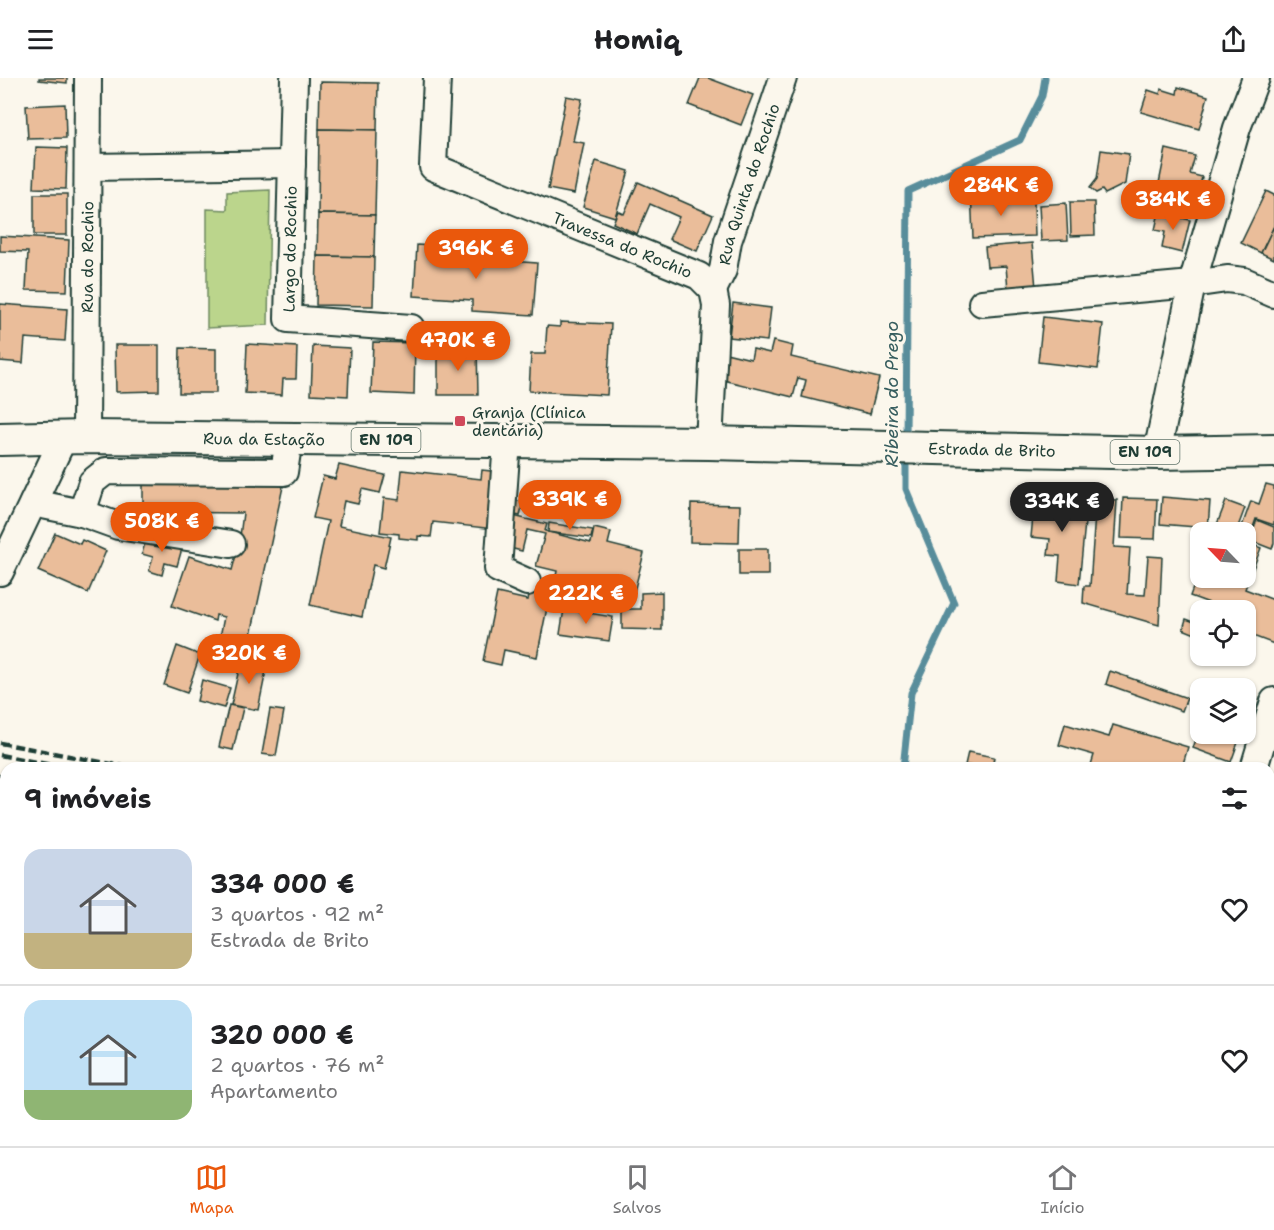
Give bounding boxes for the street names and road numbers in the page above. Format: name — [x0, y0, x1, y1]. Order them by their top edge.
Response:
street label: Rua Quinta do Rochio — [714, 101, 784, 267]
street label: Largo do Rochio — [278, 185, 302, 313]
street label: Rua do Rochio — [76, 201, 98, 313]
street label: Travessa do Rochio — [550, 207, 696, 283]
street label: Rua da Estação — [203, 428, 325, 450]
road number: EN 109 — [352, 428, 420, 452]
street label: Estrada de Brito — [928, 437, 1056, 461]
road number: EN 109 — [1110, 440, 1180, 464]

